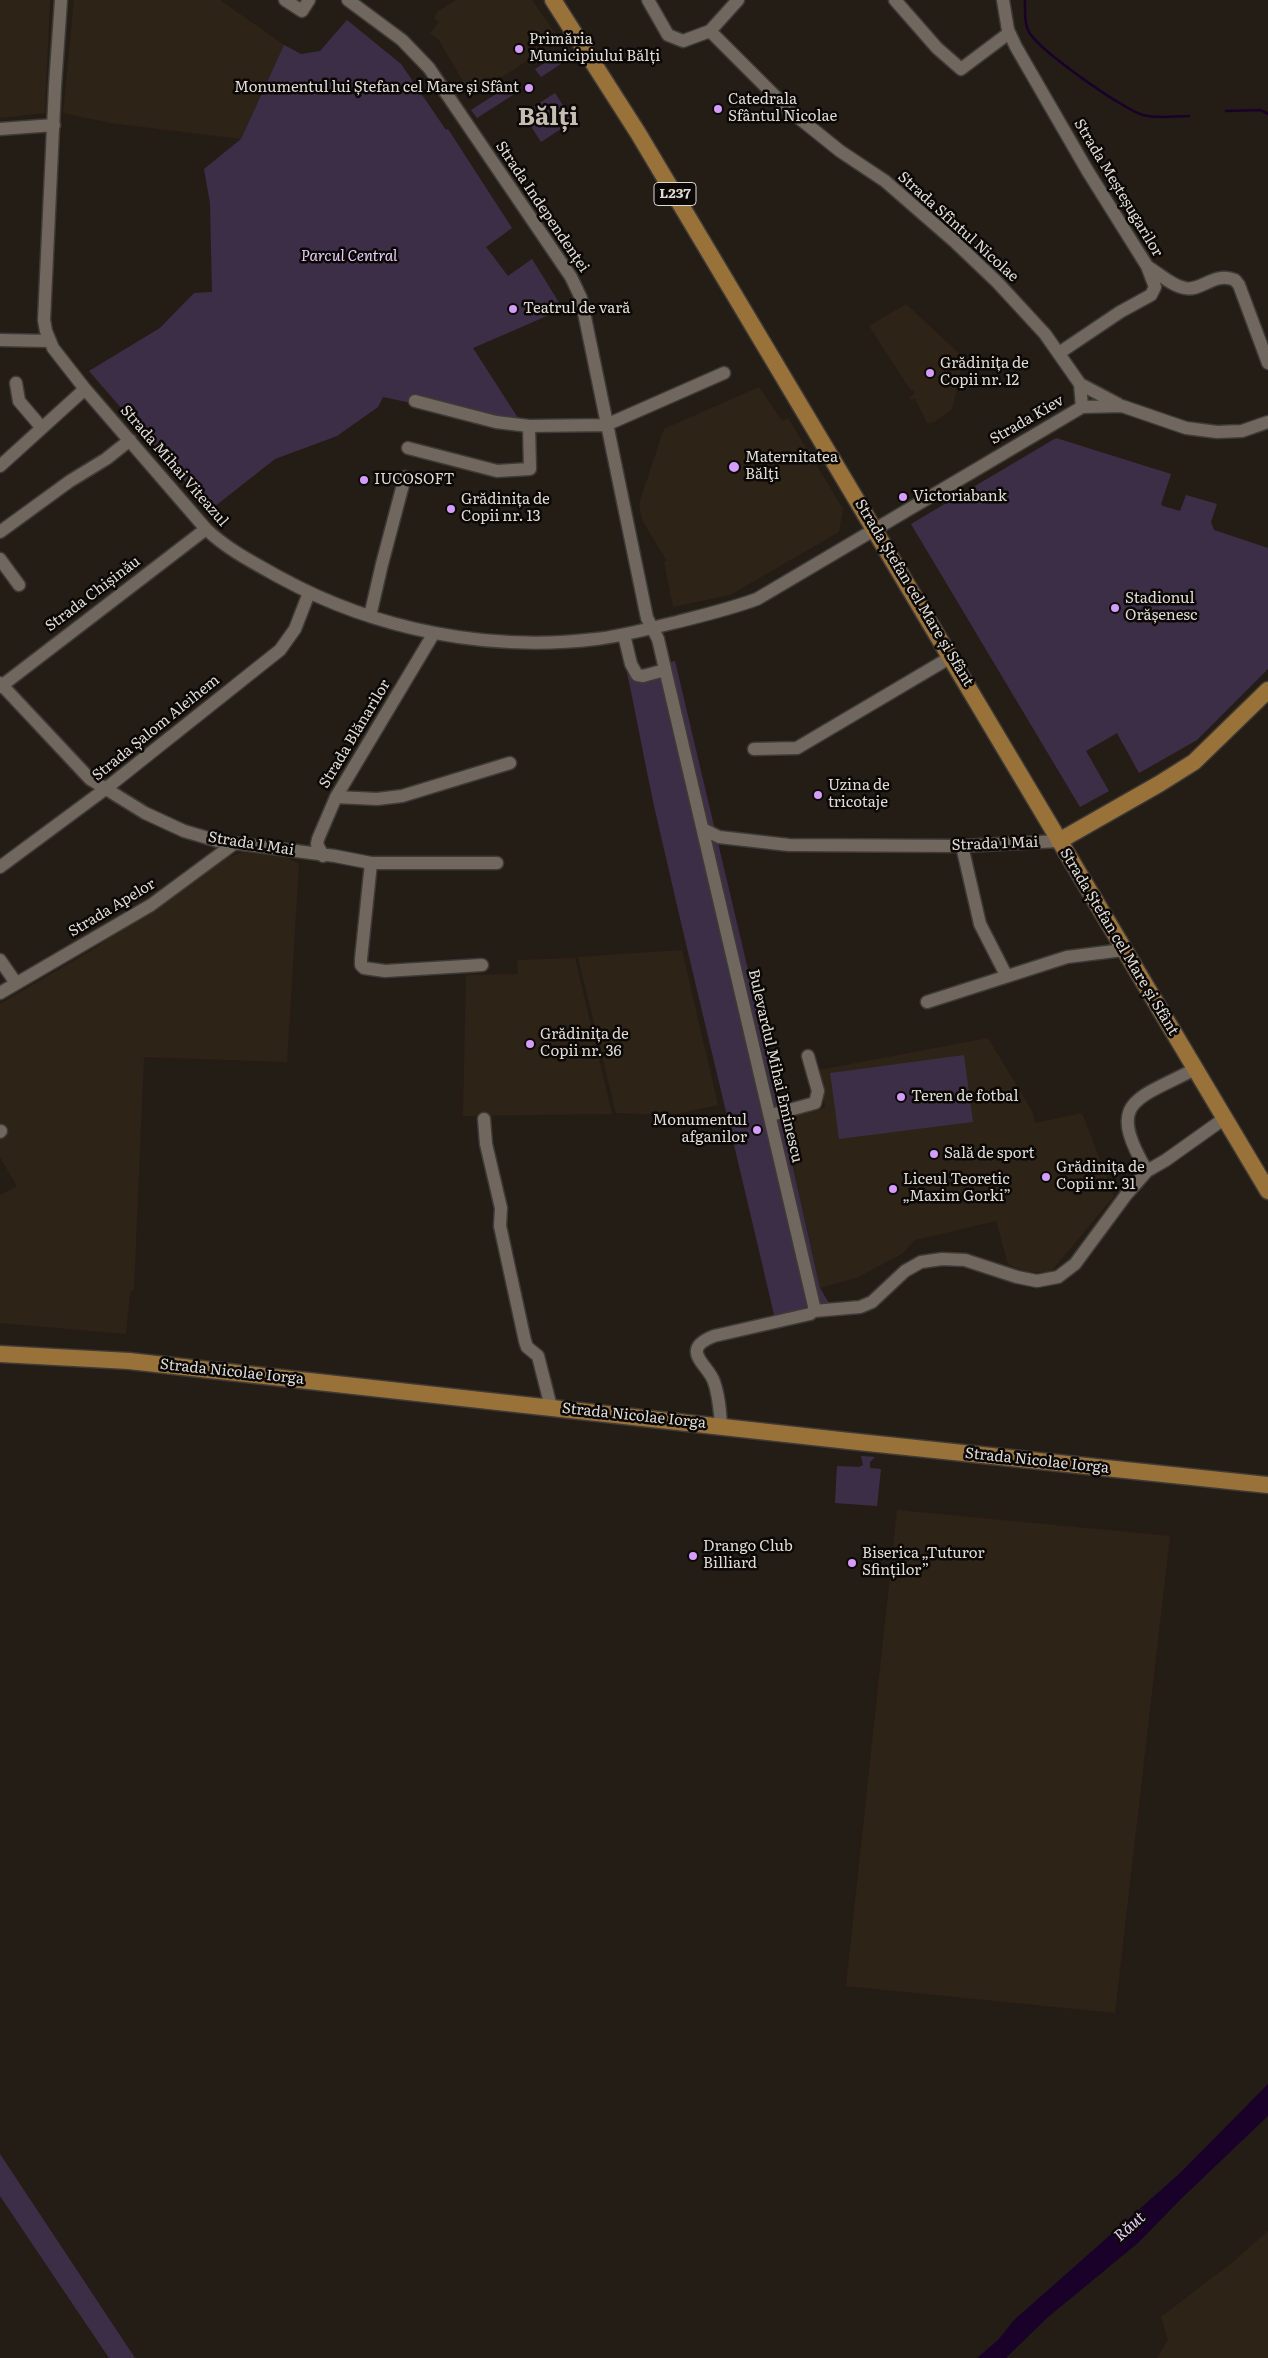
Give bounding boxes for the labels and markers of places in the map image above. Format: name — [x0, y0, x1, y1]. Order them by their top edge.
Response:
place label: Primăria Municipiului Bălți — [529, 31, 660, 66]
marker: Primăria Municipiului Bălți — [513, 43, 525, 55]
place label: Monumentul lui Ștefan cel Mare și Sfânt — [234, 79, 519, 97]
marker: Monumentul lui Ștefan cel Mare și Sfânt — [523, 82, 535, 94]
place label: Catedrala Sfântul Nicolae — [728, 91, 837, 126]
marker: Catedrala Sfântul Nicolae — [712, 103, 724, 115]
place label: Teatrul de vară — [523, 300, 630, 318]
marker: Teatrul de vară — [507, 303, 519, 315]
place label: Grădinița de Copii nr. 12 — [940, 355, 1029, 390]
marker: Grădinița de Copii nr. 12 — [924, 367, 936, 379]
place label: Maternitatea Bălţi — [745, 449, 838, 484]
marker: Maternitatea Bălţi — [727, 460, 741, 474]
place label: IUCOSOFT — [374, 471, 455, 489]
marker: IUCOSOFT — [358, 474, 370, 486]
place label: Victoriabank — [913, 488, 1007, 506]
place label: Grădinița de Copii nr. 13 — [461, 491, 550, 526]
marker: Victoriabank — [897, 491, 909, 503]
marker: Grădinița de Copii nr. 13 — [445, 503, 457, 515]
place label: Stadionul Orășenesc — [1125, 590, 1198, 625]
marker: Stadionul Orășenesc — [1109, 602, 1121, 614]
place label: Uzina de tricotaje — [828, 777, 890, 812]
marker: Uzina de tricotaje — [812, 789, 824, 801]
place label: Grădinița de Copii nr. 36 — [540, 1026, 629, 1061]
marker: Grădinița de Copii nr. 36 — [524, 1038, 536, 1050]
place label: Teren de fotbal — [911, 1088, 1018, 1106]
marker: Teren de fotbal — [895, 1091, 907, 1103]
place label: Monumentul afganilor — [653, 1112, 747, 1147]
marker: Monumentul afganilor — [751, 1124, 763, 1136]
place label: Sală de sport — [944, 1145, 1035, 1163]
marker: Sală de sport — [928, 1148, 940, 1160]
place label: Grădinița de Copii nr. 31 — [1056, 1159, 1145, 1194]
place label: Liceul Teoretic „Maxim Gorki” — [903, 1171, 1011, 1206]
marker: Grădinița de Copii nr. 31 — [1040, 1171, 1052, 1183]
marker: Liceul Teoretic „Maxim Gorki” — [887, 1183, 899, 1195]
place label: Drango Club Billiard — [703, 1538, 793, 1573]
place label: Biserica „Tuturor Sfinților” — [862, 1545, 984, 1580]
marker: Drango Club Billiard — [687, 1550, 699, 1562]
marker: Biserica „Tuturor Sfinților” — [846, 1557, 858, 1569]

